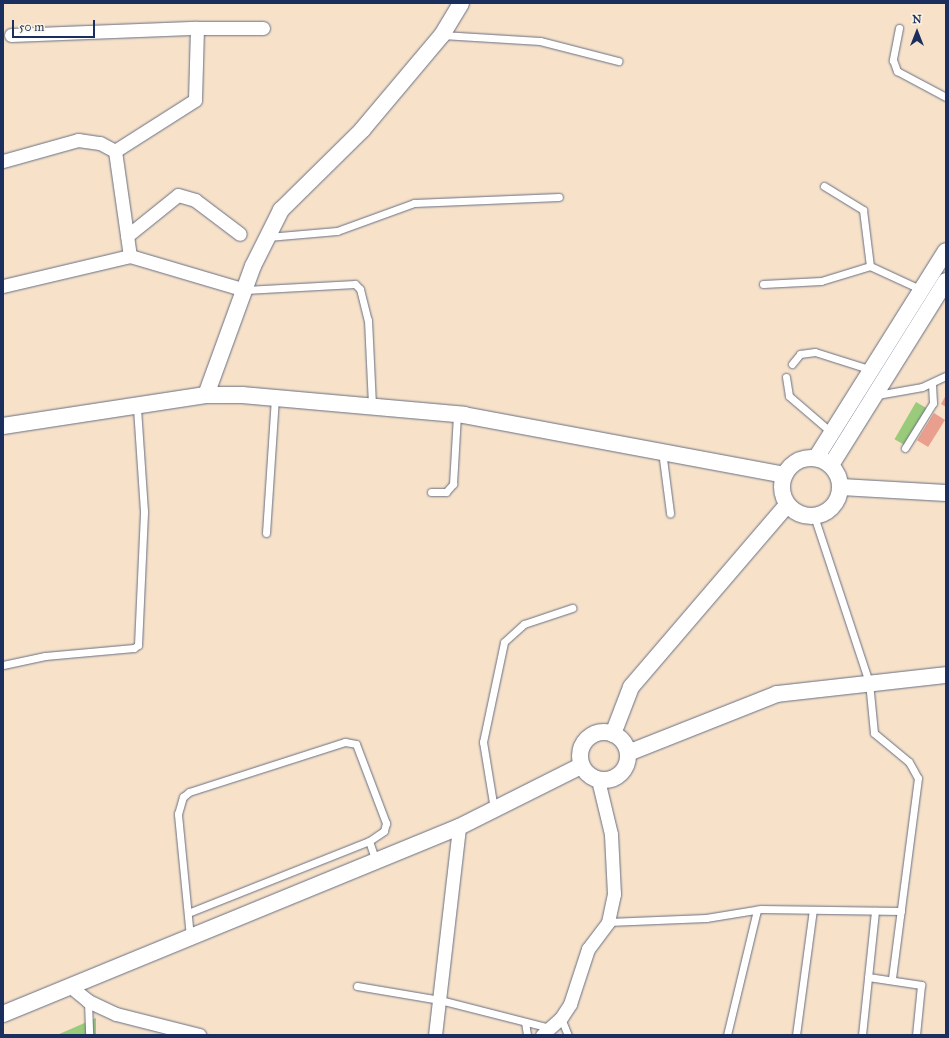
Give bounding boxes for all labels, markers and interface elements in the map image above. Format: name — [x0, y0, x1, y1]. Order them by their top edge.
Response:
scale bar — [14, 12, 97, 38]
north arrow — [897, 12, 937, 52]
text: N — [912, 13, 922, 26]
text: 50 m — [19, 20, 44, 34]

